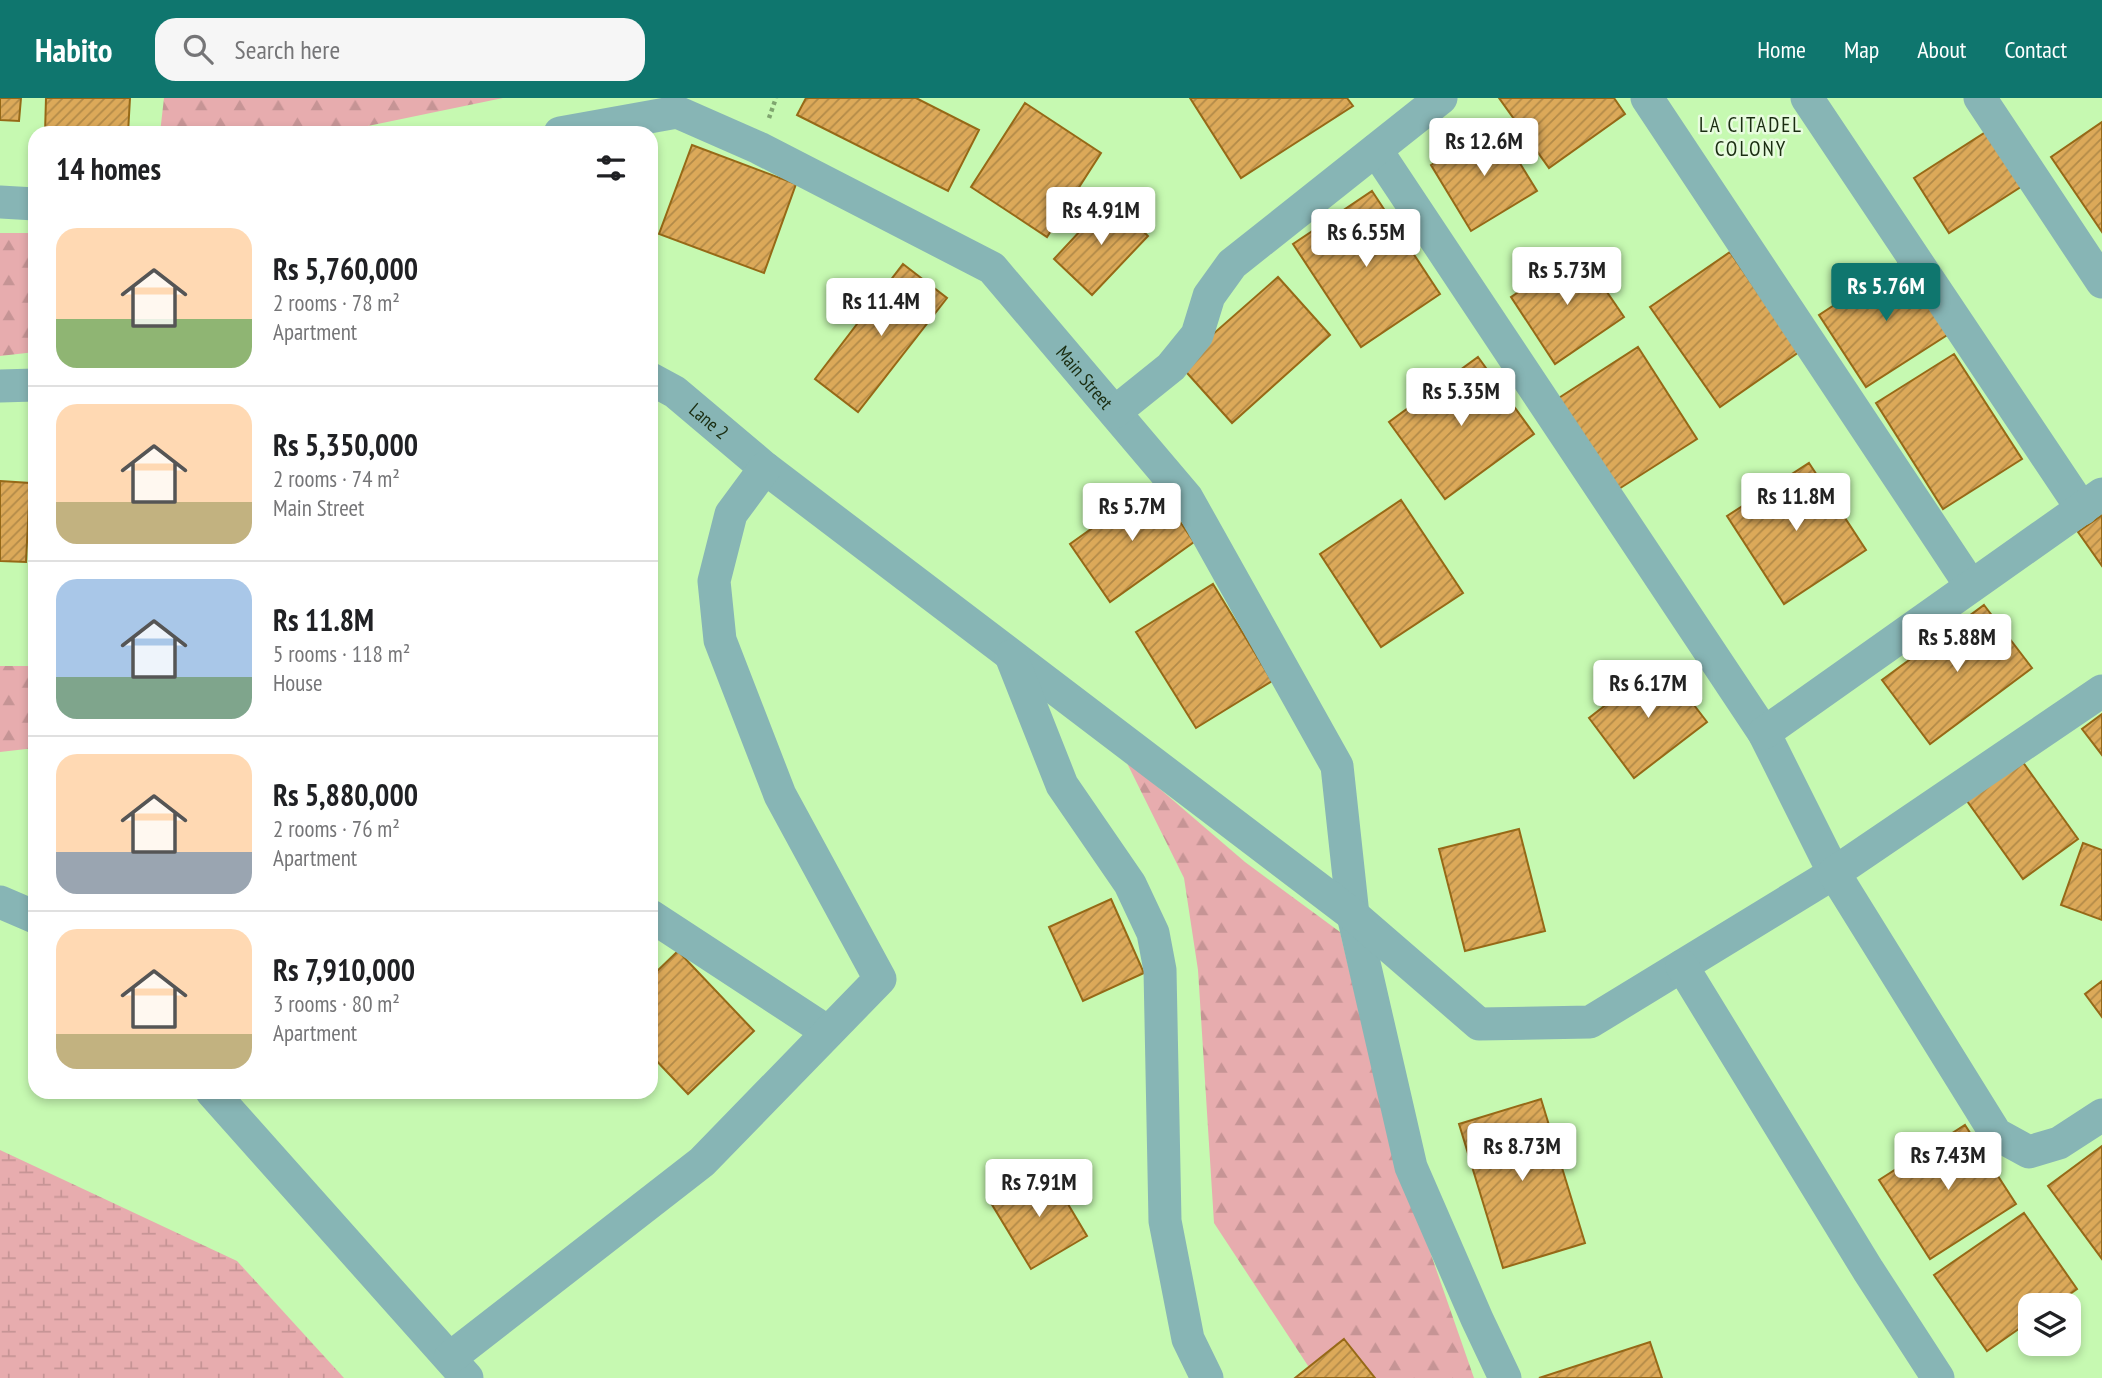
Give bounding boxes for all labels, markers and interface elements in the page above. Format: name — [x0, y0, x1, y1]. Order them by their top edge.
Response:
search box — [155, 18, 645, 81]
text: Habito — [35, 28, 113, 71]
icon: search — [179, 30, 217, 68]
text: Search here — [235, 33, 340, 66]
text: Home — [1757, 34, 1806, 65]
text: Map — [1844, 34, 1879, 65]
text: About — [1917, 34, 1966, 65]
text: Contact — [2004, 34, 2067, 65]
district label: LA CITADEL COLONY — [1699, 111, 1803, 162]
pin: Rs 12.6M — [1412, 118, 1556, 178]
text: Rs 12.6M — [1445, 126, 1523, 155]
text: 14 homes — [56, 149, 161, 188]
icon: filters — [592, 149, 630, 187]
pin: Rs 4.91M — [1029, 188, 1173, 247]
text: Rs 4.91M — [1062, 195, 1140, 224]
pin: Rs 6.55M — [1294, 209, 1438, 269]
text: Rs 6.55M — [1327, 217, 1405, 246]
pin: Rs 5.73M — [1495, 248, 1639, 307]
text: Rs 5,760,000 — [273, 249, 418, 288]
text: Rs 5.73M — [1528, 255, 1606, 284]
icon: home — [112, 256, 196, 340]
pin: Rs 5.76M — [1814, 264, 1958, 323]
text: Rs 5.76M — [1847, 271, 1925, 300]
pin: Rs 11.4M — [809, 278, 953, 338]
text: Rs 11.4M — [842, 286, 920, 315]
text: 2 rooms · 78 m² — [273, 288, 400, 317]
text: Apartment — [273, 317, 357, 346]
street label: Main Street — [1051, 341, 1119, 415]
pin: Rs 5.35M — [1389, 368, 1533, 428]
text: Rs 5.35M — [1422, 376, 1500, 405]
street label: Lane 2 — [685, 397, 734, 444]
text: Rs 5,350,000 — [273, 425, 418, 464]
icon: home — [112, 432, 196, 516]
text: 2 rooms · 74 m² — [273, 464, 400, 493]
pin: Rs 11.8M — [1724, 474, 1868, 533]
text: Rs 11.8M — [1757, 481, 1835, 510]
pin: Rs 5.7M — [1067, 484, 1197, 543]
text: Rs 5.7M — [1099, 491, 1165, 520]
text: Main Street — [273, 493, 364, 522]
text: Rs 11.8M — [273, 600, 374, 639]
icon: home — [112, 607, 196, 691]
pin: Rs 5.88M — [1885, 614, 2029, 674]
text: Rs 5.88M — [1918, 622, 1996, 651]
text: 5 rooms · 118 m² — [273, 639, 410, 668]
pin: Rs 6.17M — [1576, 660, 1720, 720]
text: House — [273, 668, 323, 697]
text: Rs 6.17M — [1609, 668, 1687, 697]
text: Rs 5,880,000 — [273, 775, 418, 814]
icon: home — [112, 782, 196, 866]
text: 2 rooms · 76 m² — [273, 814, 400, 843]
text: Apartment — [273, 843, 357, 872]
text: Rs 7,910,000 — [273, 950, 415, 989]
icon: home — [112, 957, 196, 1041]
text: 3 rooms · 80 m² — [273, 989, 400, 1018]
text: Apartment — [273, 1018, 357, 1047]
pin: Rs 8.73M — [1450, 1124, 1594, 1183]
text: Rs 8.73M — [1483, 1131, 1561, 1160]
pin: Rs 7.43M — [1876, 1132, 2020, 1192]
text: Rs 7.43M — [1910, 1140, 1986, 1169]
pin: Rs 7.91M — [967, 1160, 1111, 1219]
text: Rs 7.91M — [1001, 1167, 1077, 1196]
map controls — [2018, 1293, 2081, 1356]
button: layers — [2018, 1293, 2081, 1356]

